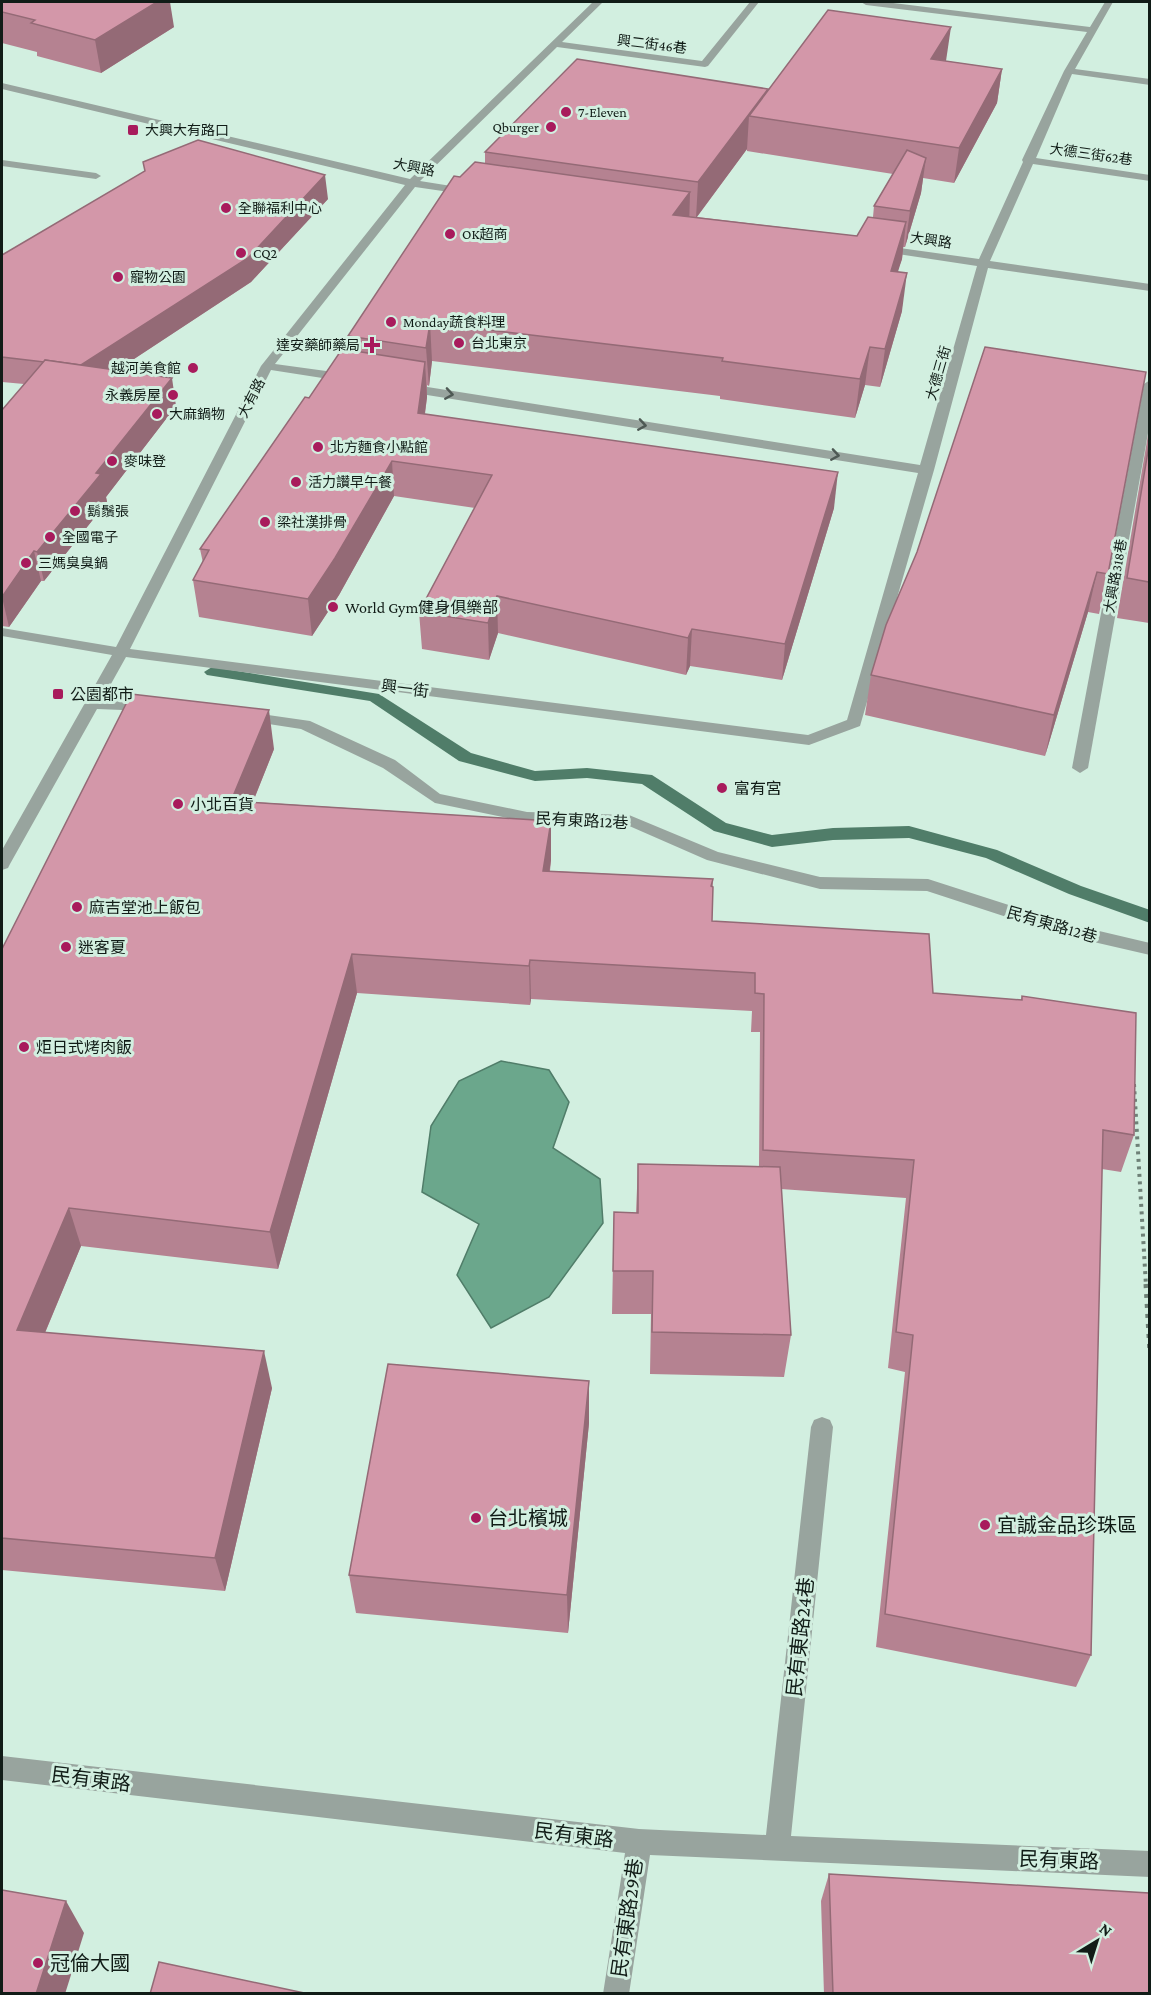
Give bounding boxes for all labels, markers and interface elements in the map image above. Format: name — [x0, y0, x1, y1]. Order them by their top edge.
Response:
street label: 興二街46巷 — [616, 32, 688, 56]
place label: 7-Eleven — [578, 104, 627, 120]
marker: 7-Eleven — [559, 105, 573, 119]
place label: Qburger — [492, 119, 539, 135]
marker: Qburger — [544, 120, 558, 134]
place label: 大興大有路口 — [145, 122, 229, 138]
marker: 大興大有路口 — [126, 123, 140, 137]
street label: 大德三街62巷 — [1049, 140, 1133, 168]
street label: 大興路 — [392, 155, 436, 179]
place label: 全聯福利中心 — [238, 200, 322, 216]
marker: 全聯福利中心 — [219, 201, 233, 215]
place label: OK超商 — [462, 226, 507, 242]
marker: OK超商 — [443, 227, 457, 241]
street label: 大興路 — [909, 229, 953, 251]
place label: CQ2 — [253, 245, 277, 261]
marker: CQ2 — [234, 246, 248, 260]
place label: 寵物公園 — [130, 269, 186, 285]
marker: 寵物公園 — [111, 270, 125, 284]
place label: Monday蔬食料理 — [403, 314, 505, 330]
marker: Monday蔬食料理 — [384, 315, 398, 329]
place label: 台北東京 — [471, 335, 527, 351]
marker: 台北東京 — [452, 336, 466, 350]
place label: 達安藥師藥局 — [276, 337, 360, 353]
marker: 達安藥師藥局 — [365, 338, 379, 352]
street label: 大德三街 — [923, 344, 953, 402]
place label: 越河美食館 — [111, 360, 181, 376]
marker: 越河美食館 — [186, 361, 200, 375]
street label: 大有路 — [234, 376, 268, 420]
place label: 永義房屋 — [105, 387, 161, 403]
marker: 永義房屋 — [166, 388, 180, 402]
one-way arrow — [445, 388, 454, 400]
place label: 大麻鍋物 — [169, 406, 225, 422]
marker: 大麻鍋物 — [150, 407, 164, 421]
one-way arrow — [637, 418, 647, 430]
place label: 北方麵食小點館 — [330, 439, 428, 455]
marker: 北方麵食小點館 — [311, 440, 325, 454]
one-way arrow — [829, 448, 839, 461]
place label: 麥味登 — [124, 453, 166, 469]
marker: 麥味登 — [105, 454, 119, 468]
place label: 活力讚早午餐 — [308, 474, 392, 490]
marker: 活力讚早午餐 — [289, 475, 303, 489]
place label: 鬍鬚張 — [87, 503, 129, 519]
marker: 鬍鬚張 — [68, 504, 82, 518]
place label: 梁社漢排骨 — [277, 514, 347, 530]
marker: 梁社漢排骨 — [258, 515, 272, 529]
place label: 全國電子 — [62, 529, 118, 545]
marker: 全國電子 — [43, 530, 57, 544]
street label: 大興路318巷 — [1101, 538, 1129, 614]
place label: 三媽臭臭鍋 — [38, 555, 108, 571]
marker: 三媽臭臭鍋 — [19, 556, 33, 570]
place label: World Gym健身俱樂部 — [345, 599, 498, 617]
marker: World Gym健身俱樂部 — [326, 600, 340, 614]
street label: 興一街 — [380, 677, 430, 700]
place label: 公園都市 — [70, 686, 134, 703]
marker: 公園都市 — [51, 687, 65, 701]
place label: 富有宮 — [734, 780, 782, 797]
marker: 富有宮 — [715, 781, 729, 795]
place label: 小北百貨 — [190, 796, 254, 813]
marker: 小北百貨 — [171, 797, 185, 811]
street label: 民有東路12巷 — [535, 810, 629, 831]
place label: 麻吉堂池上飯包 — [89, 898, 201, 916]
marker: 麻吉堂池上飯包 — [70, 900, 84, 914]
street label: 民有東路12巷 — [1005, 903, 1099, 945]
place label: 迷客夏 — [78, 939, 126, 956]
marker: 迷客夏 — [59, 940, 73, 954]
place label: 炬日式烤肉飯 — [36, 1038, 132, 1056]
marker: 炬日式烤肉飯 — [17, 1040, 31, 1054]
place label: 台北檳城 — [488, 1507, 568, 1529]
marker: 台北檳城 — [469, 1511, 483, 1525]
place label: 宜誠金品珍珠區 — [997, 1514, 1137, 1536]
marker: 宜誠金品珍珠區 — [978, 1518, 992, 1532]
street label: 民有東路24巷 — [783, 1576, 817, 1698]
street label: 民有東路 — [50, 1763, 132, 1795]
street label: 民有東路 — [533, 1819, 615, 1851]
street label: 民有東路 — [1019, 1848, 1099, 1872]
street label: 民有東路29巷 — [608, 1857, 646, 1979]
north arrow — [1067, 1911, 1127, 1971]
text: N — [1096, 1920, 1116, 1940]
place label: 冠倫大國 — [50, 1952, 130, 1974]
marker: 冠倫大國 — [31, 1956, 45, 1970]

